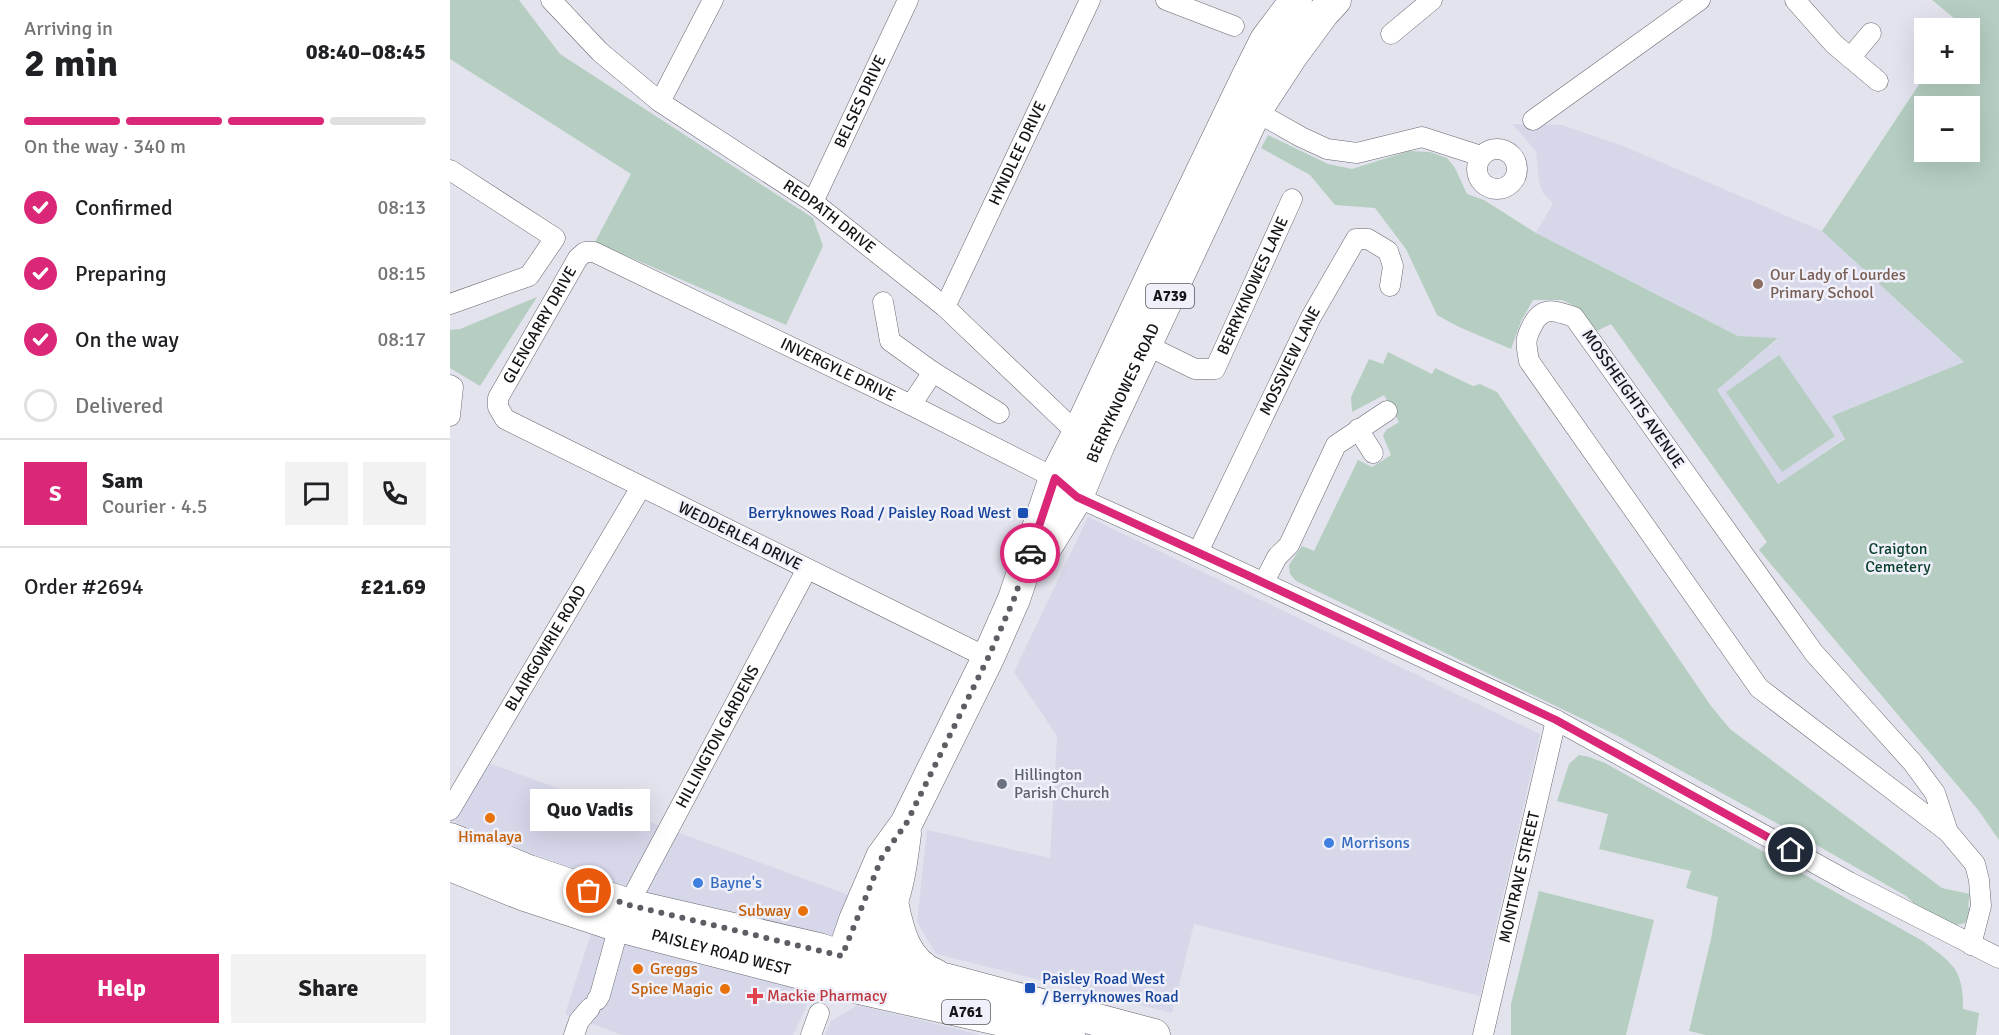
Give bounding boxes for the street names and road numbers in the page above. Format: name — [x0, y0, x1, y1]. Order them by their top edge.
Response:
street label: BELSES DRIVE — [830, 52, 891, 151]
street label: HYNDLEE DRIVE — [984, 98, 1051, 209]
street label: REDPATH DRIVE — [779, 175, 880, 258]
street label: BERRYKNOWES LANE — [1213, 213, 1293, 358]
street label: GLENGARRY DRIVE — [498, 263, 581, 387]
road number: A739 — [1146, 284, 1194, 308]
street label: MOSSVIEW LANE — [1255, 303, 1325, 419]
street label: BERRYKNOWES ROAD — [1082, 320, 1164, 466]
street label: MOSSHEIGHTS AVENUE — [1577, 326, 1689, 472]
street label: INVERGYLE DRIVE — [777, 333, 899, 406]
street label: WEDDERLEA DRIVE — [675, 497, 805, 575]
street label: BLAIRGOWRIE ROAD — [501, 582, 591, 715]
street label: HILLINGTON GARDENS — [672, 662, 764, 812]
street label: MONTRAVE STREET — [1495, 809, 1545, 945]
street label: PAISLEY ROAD WEST — [649, 925, 793, 980]
road number: A761 — [942, 1000, 990, 1024]

